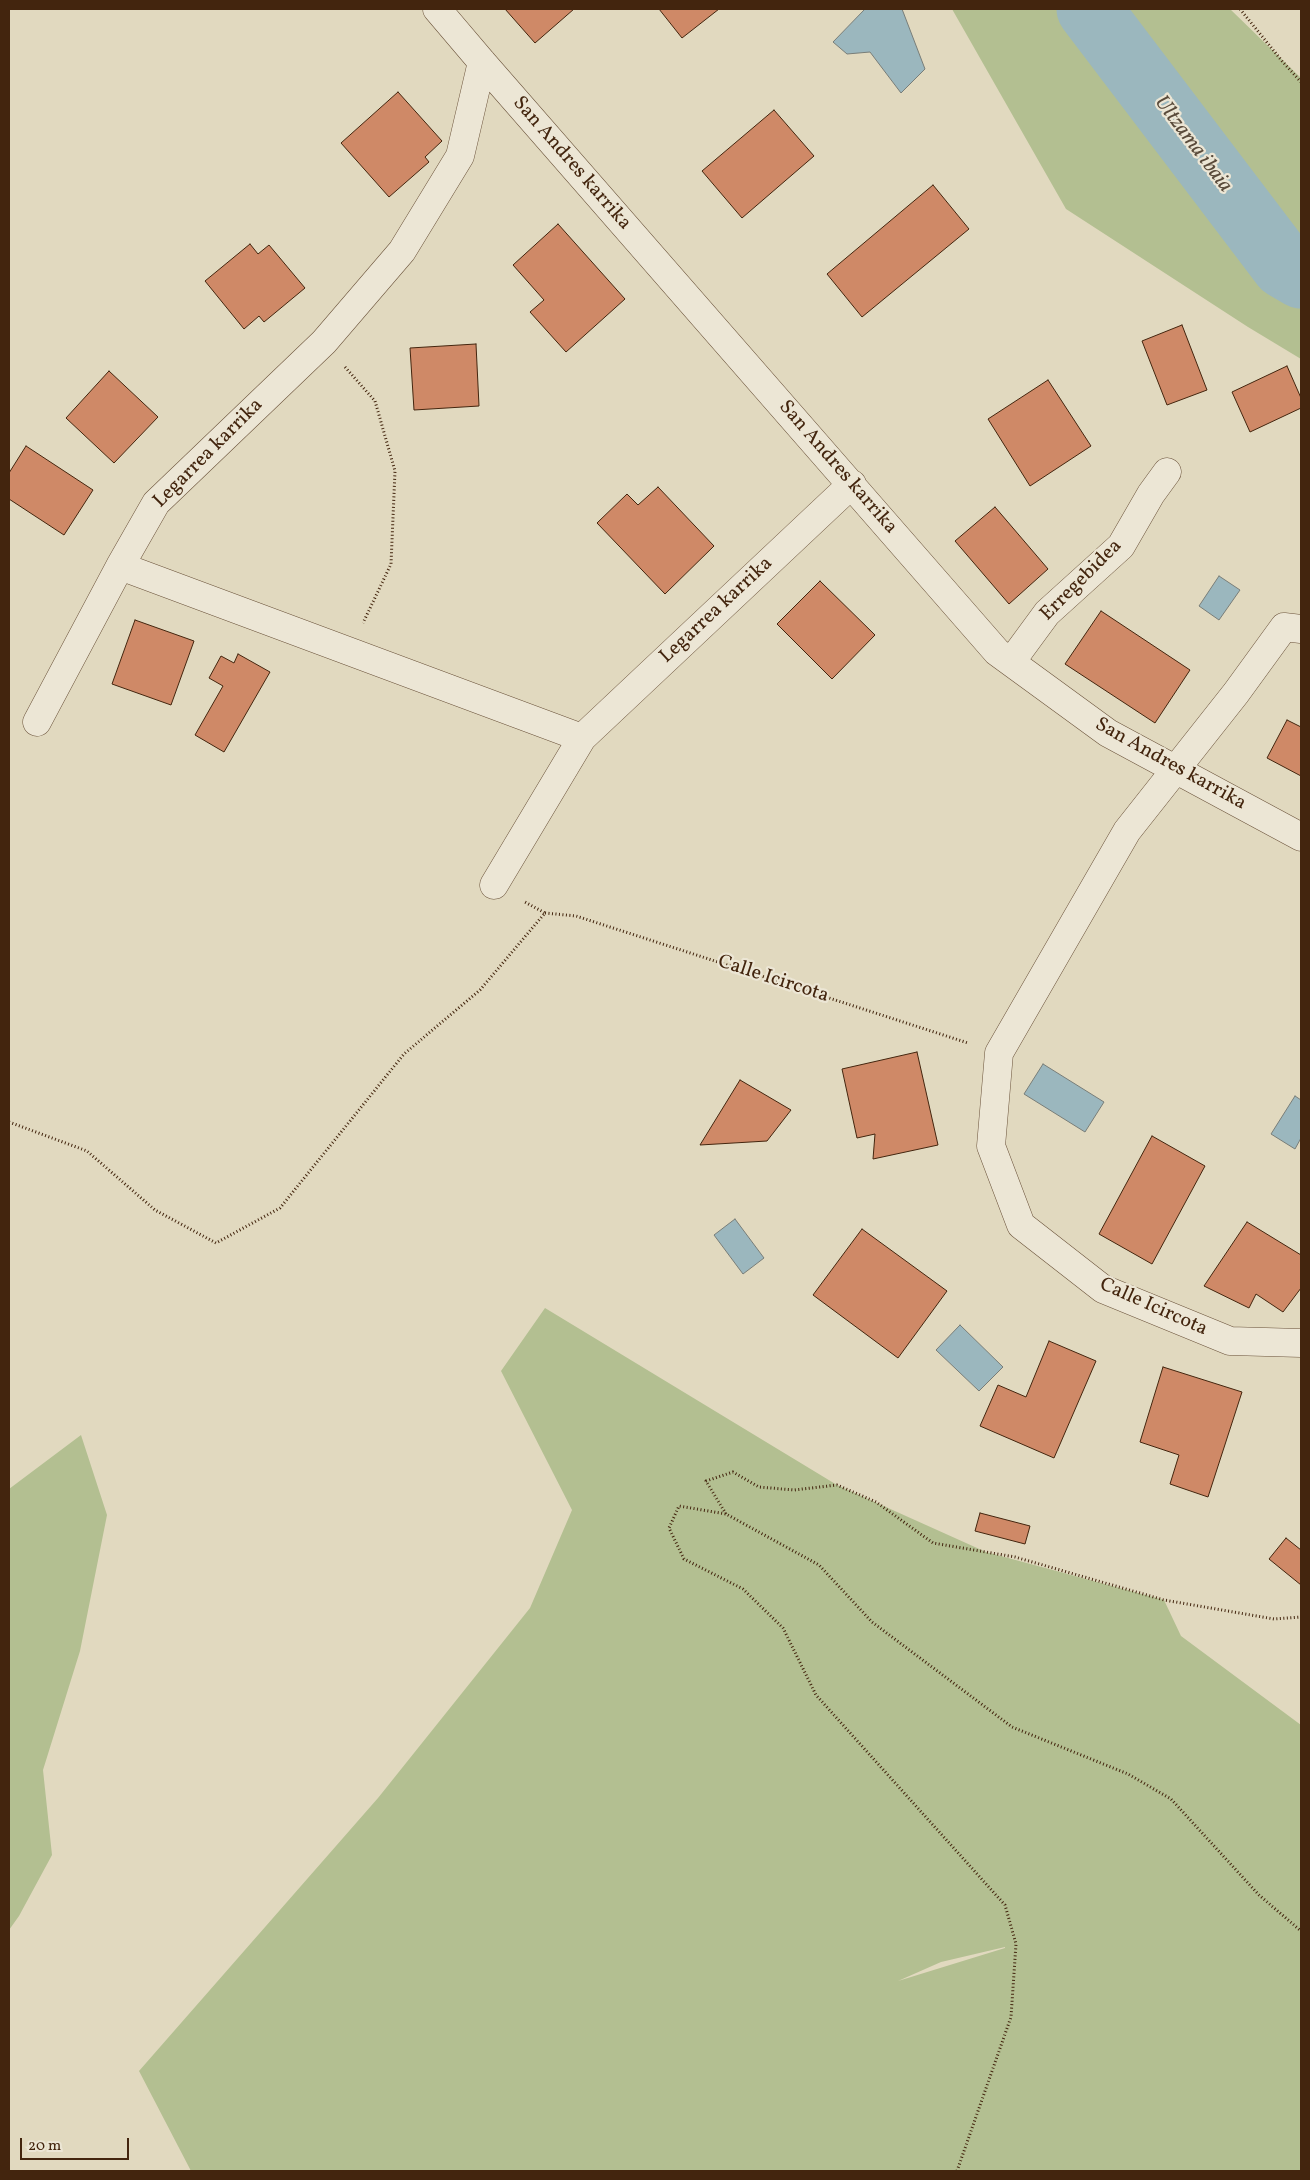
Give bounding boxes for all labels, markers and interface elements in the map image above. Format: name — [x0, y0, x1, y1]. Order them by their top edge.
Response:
street label: San Andres karrika — [506, 92, 636, 236]
water label: Ultzama ibaia — [1147, 92, 1237, 198]
street label: Legarrea karrika — [149, 394, 269, 514]
street label: San Andres karrika — [772, 396, 902, 540]
street label: Erregebidea — [1036, 535, 1128, 627]
street label: Legarrea karrika — [656, 553, 778, 669]
street label: San Andres karrika — [1090, 713, 1250, 817]
street label: Calle Icircota — [714, 951, 832, 1009]
street label: Calle Icircota — [1095, 1274, 1211, 1342]
scale bar — [22, 2128, 131, 2160]
text: 20 m — [28, 2136, 61, 2157]

